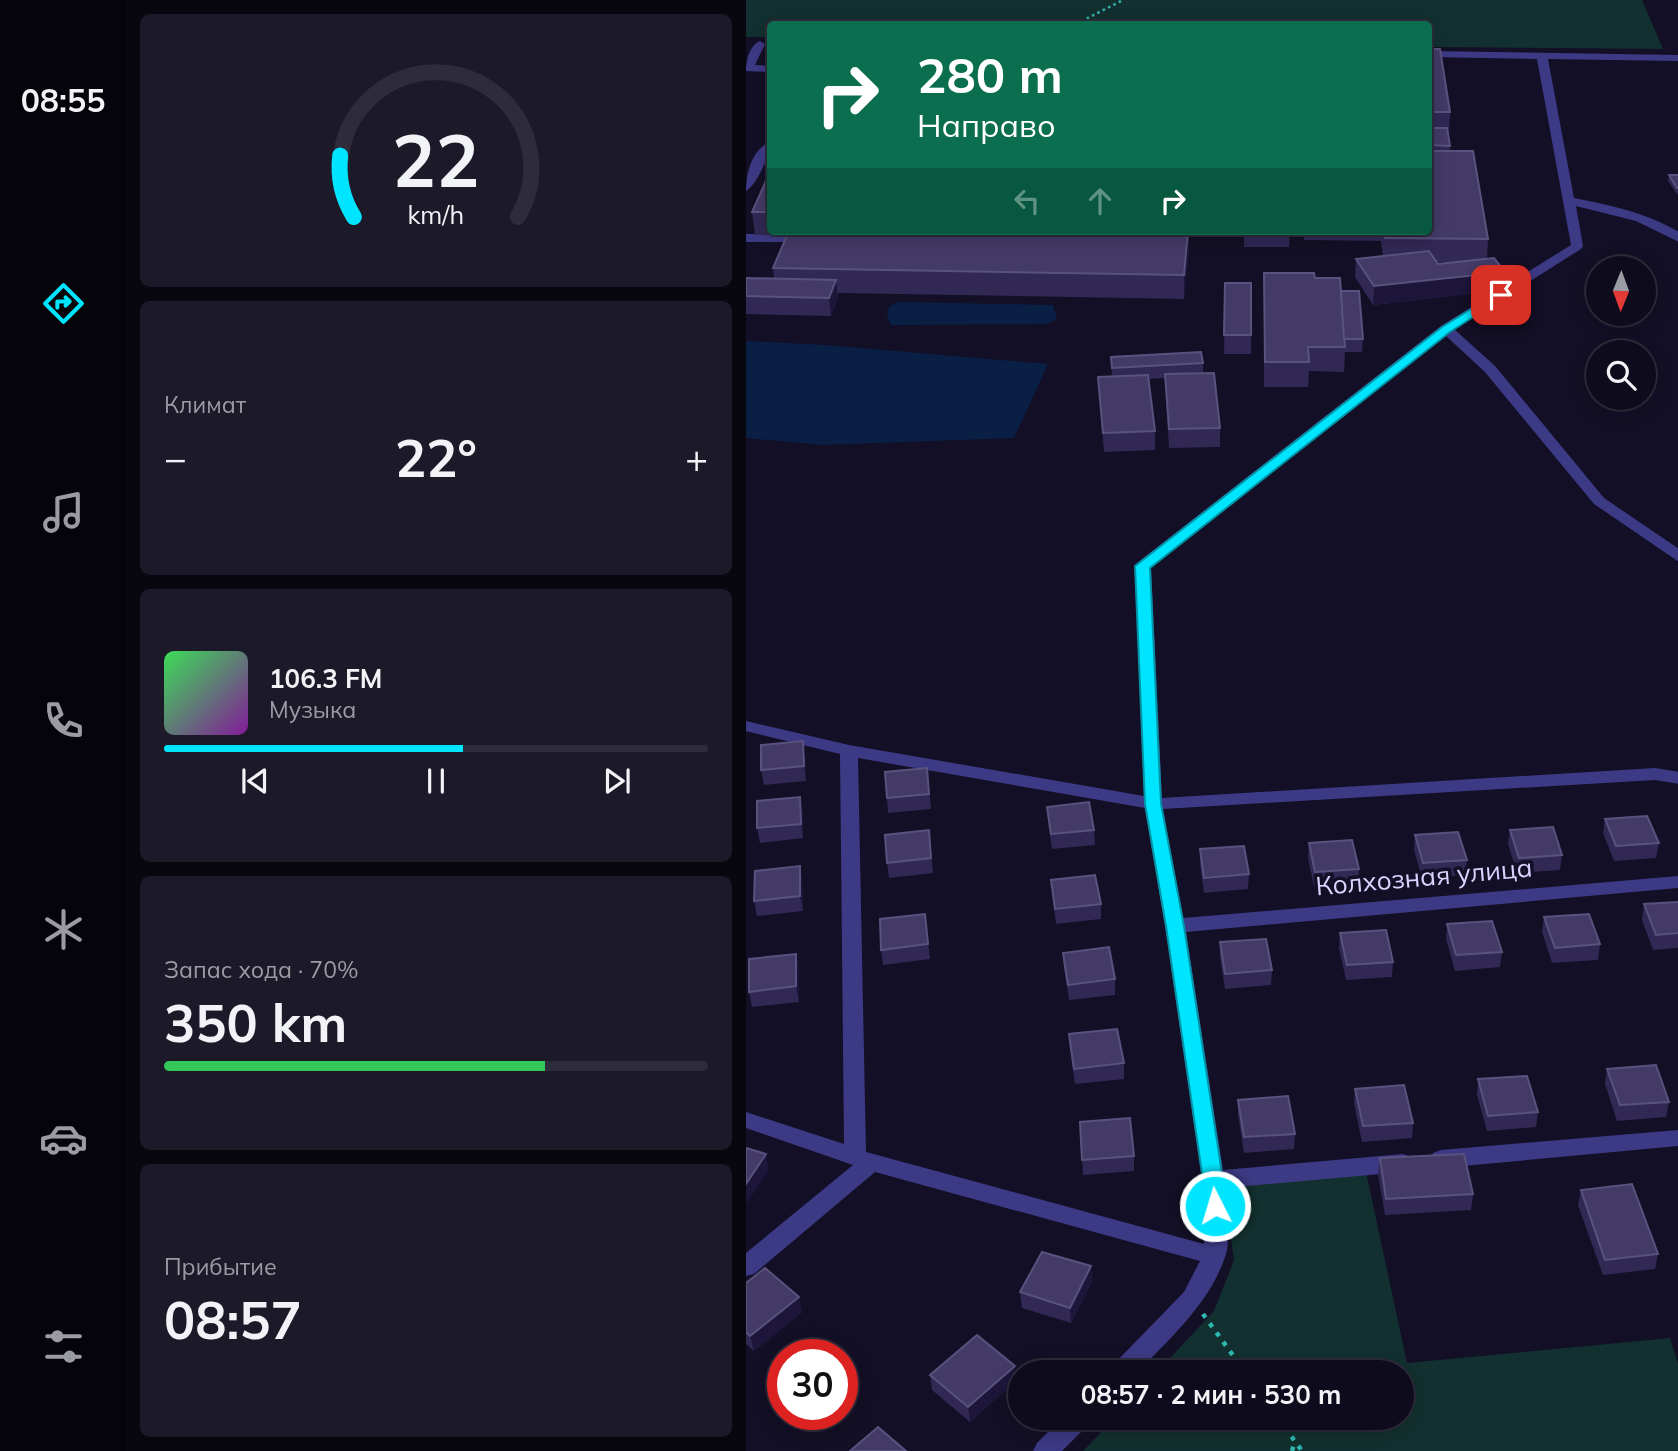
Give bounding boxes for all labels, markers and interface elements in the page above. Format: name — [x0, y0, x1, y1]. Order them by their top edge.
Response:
text: 280 m — [917, 44, 1063, 105]
icon: right — [802, 49, 893, 140]
text: 08:55 — [21, 80, 105, 120]
text: Направо — [917, 105, 1056, 145]
text: 22 — [392, 114, 480, 205]
icon: left — [1008, 182, 1046, 220]
icon: ahead — [1081, 182, 1119, 220]
icon: right — [1154, 182, 1192, 220]
text: km/h — [408, 199, 464, 230]
north arrow — [1586, 256, 1656, 326]
map controls — [1586, 256, 1656, 410]
pin — [1471, 265, 1531, 325]
icon: arrive — [1482, 276, 1520, 314]
icon: directions — [39, 279, 88, 328]
button: search — [1586, 340, 1656, 410]
text: Климат — [164, 390, 246, 419]
text: 22° — [395, 425, 477, 490]
text: − — [164, 434, 187, 482]
text: + — [685, 434, 708, 482]
icon: music — [39, 488, 88, 537]
text: 106.3 FM — [269, 662, 382, 695]
text: Музыка — [269, 695, 356, 724]
icon: phone — [39, 696, 88, 745]
icon: previous — [236, 762, 274, 800]
icon: pause — [417, 762, 455, 800]
icon: next — [598, 762, 636, 800]
street label: Колхозная улица — [1314, 851, 1534, 902]
icon: climate — [39, 905, 88, 954]
text: Запас хода · 70% — [164, 955, 359, 984]
text: 350 km — [164, 990, 347, 1055]
icon: car — [39, 1114, 88, 1163]
position arrow — [1178, 1169, 1252, 1243]
text: Прибытие — [164, 1252, 277, 1281]
text: 08:57 — [164, 1287, 302, 1352]
icon: filters — [39, 1322, 88, 1371]
speed limit sign: 30 — [767, 1339, 858, 1430]
text: 08:57 · 2 мин · 530 m — [1081, 1378, 1341, 1411]

